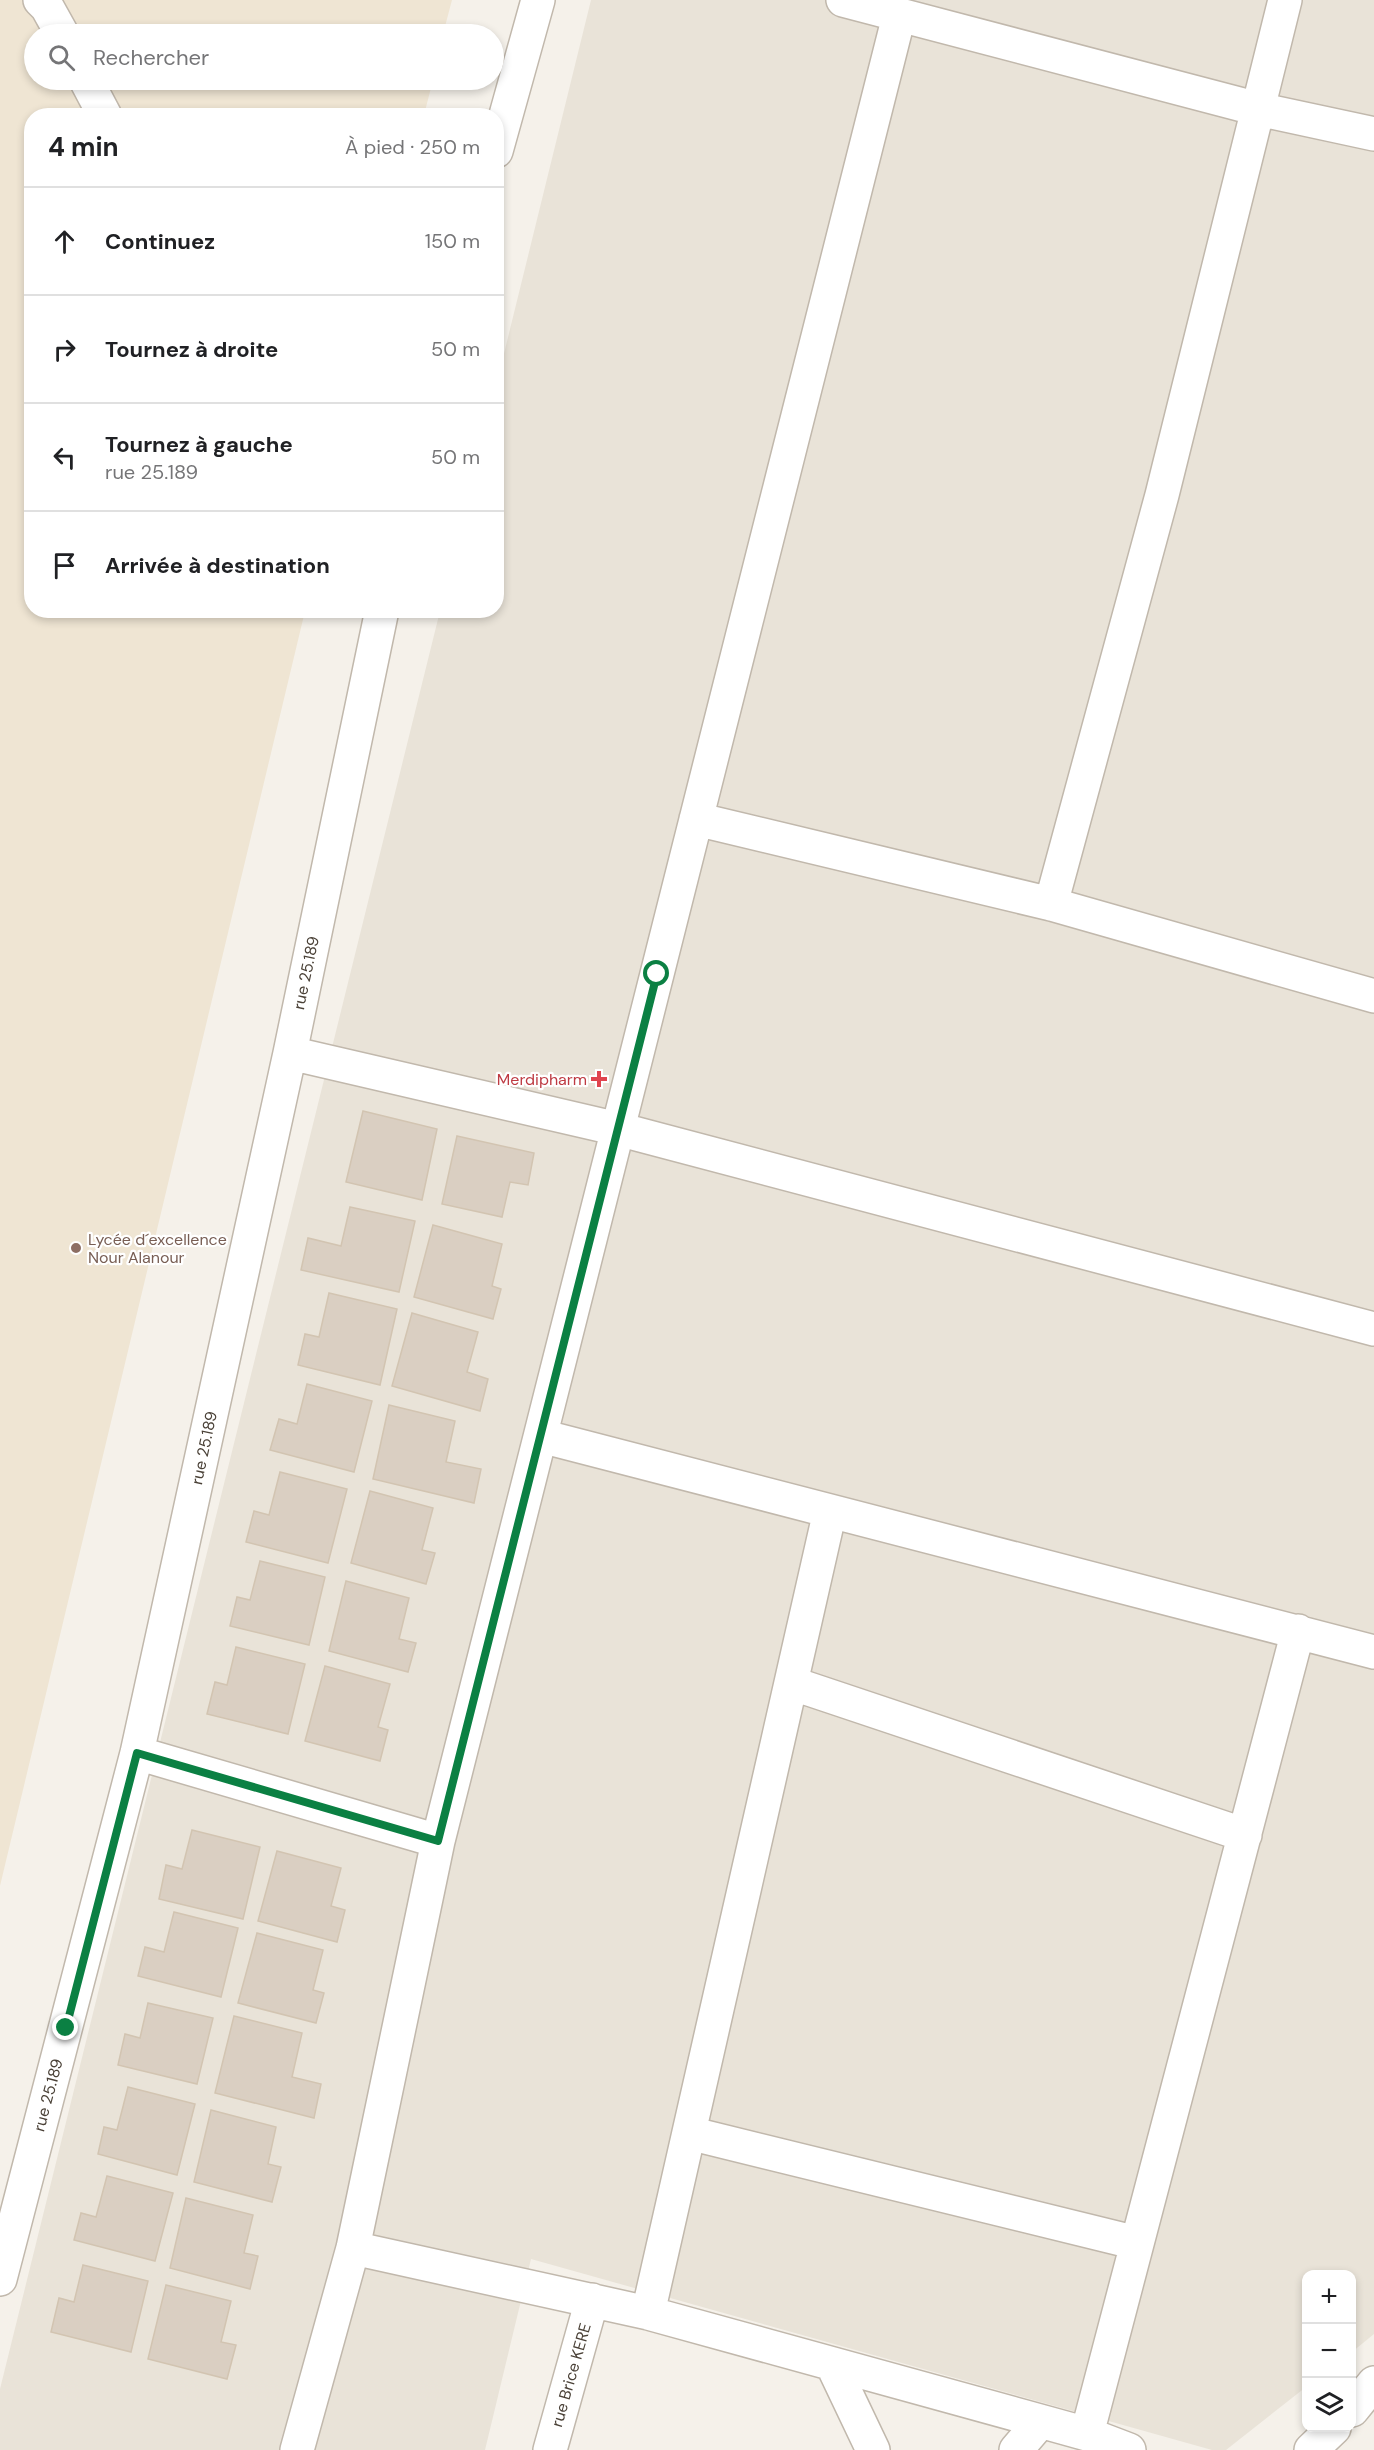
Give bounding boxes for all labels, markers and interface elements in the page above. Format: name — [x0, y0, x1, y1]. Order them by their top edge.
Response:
search box — [24, 24, 504, 90]
icon: search — [45, 41, 78, 74]
text: Rechercher — [93, 43, 209, 72]
text: 4 min — [48, 130, 119, 164]
text: À pied · 250 m — [345, 134, 480, 160]
icon: ahead — [48, 225, 81, 258]
text: Continuez — [105, 227, 215, 256]
text: 150 m — [425, 228, 480, 254]
icon: right — [48, 333, 81, 366]
text: Tournez à droite — [105, 335, 278, 364]
text: 50 m — [431, 336, 480, 362]
text: Tournez à gauche — [105, 430, 293, 459]
icon: left — [48, 441, 81, 474]
text: 50 m — [431, 444, 480, 470]
text: rue 25.189 — [105, 459, 198, 485]
icon: arrive — [48, 549, 81, 582]
text: Arrivée à destination — [105, 551, 330, 580]
street label: rue 25.189 — [288, 934, 324, 1012]
route start — [643, 960, 669, 986]
place label: Merdipharm — [497, 1069, 587, 1090]
marker: Merdipharm — [592, 1072, 606, 1086]
place label: Lycée d´excellence Nour Alanour — [88, 1229, 227, 1268]
marker: Lycée d´excellence Nour Alanour — [69, 1241, 83, 1255]
street label: rue 25.189 — [186, 1409, 222, 1487]
route end — [52, 2014, 78, 2040]
street label: rue 25.189 — [28, 2056, 68, 2134]
map controls — [1302, 2270, 1356, 2432]
button: + — [1302, 2270, 1356, 2324]
street label: rue Brice KERE — [546, 2321, 596, 2429]
button: − — [1302, 2324, 1356, 2378]
button: layers — [1302, 2378, 1356, 2432]

